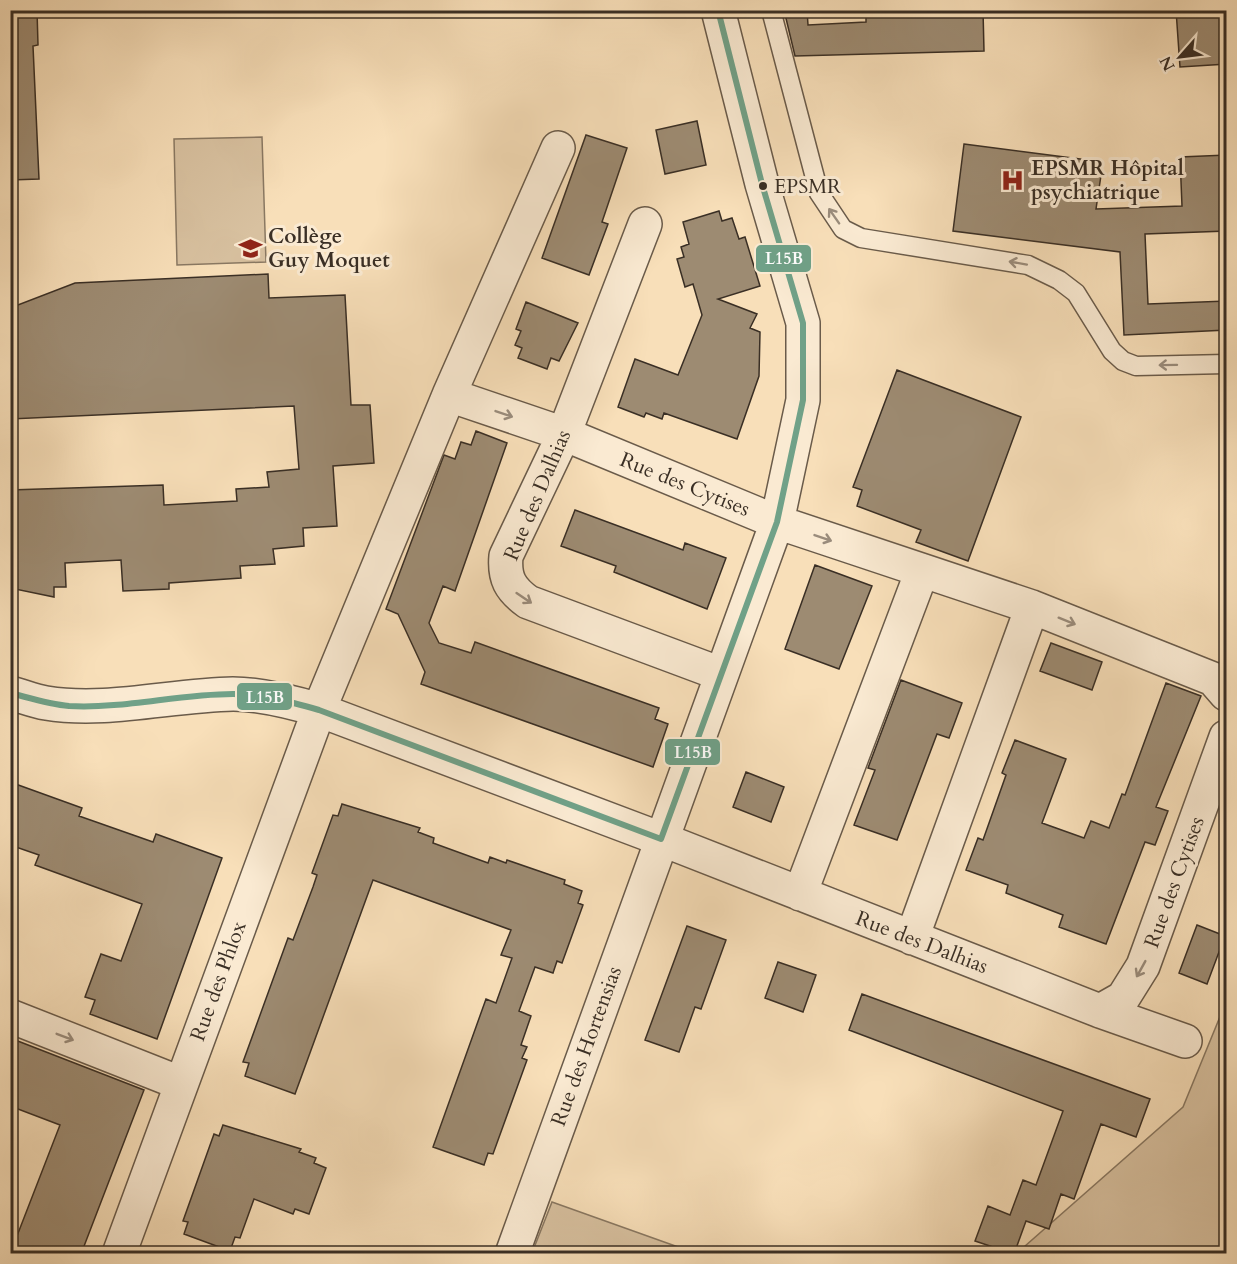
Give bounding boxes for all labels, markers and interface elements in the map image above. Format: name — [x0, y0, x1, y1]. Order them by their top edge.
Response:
north arrow — [1150, 27, 1210, 87]
text: N — [1155, 52, 1181, 75]
place label: EPSMR Hôpital psychiatrique — [1031, 154, 1184, 207]
hospital icon: EPSMR Hôpital psychiatrique — [1000, 167, 1026, 193]
place label: EPSMR — [774, 173, 841, 200]
marker: EPSMR — [757, 180, 769, 192]
one-way arrow — [828, 209, 840, 225]
place label: Collège Guy Moquet — [268, 222, 390, 275]
school or university icon: Collège Guy Moquet — [237, 235, 263, 261]
line badge: L15B — [755, 244, 812, 273]
text: L15B — [765, 248, 803, 270]
one-way arrow — [1009, 257, 1029, 268]
one-way arrow — [1159, 359, 1179, 371]
one-way arrow — [494, 409, 513, 420]
street label: Rue des Dalhias — [497, 425, 578, 565]
street label: Rue des Cytises — [615, 445, 754, 524]
one-way arrow — [813, 533, 832, 544]
one-way arrow — [515, 592, 532, 604]
one-way arrow — [1057, 616, 1076, 627]
line badge: L15B — [236, 682, 293, 711]
text: L15B — [246, 687, 284, 709]
line badge: L15B — [664, 738, 721, 766]
text: L15B — [674, 742, 712, 764]
street label: Rue des Cytises — [1137, 812, 1212, 952]
street label: Rue des Dalhias — [851, 904, 992, 981]
street label: Rue des Phlox — [183, 917, 254, 1045]
one-way arrow — [1135, 960, 1147, 977]
street label: Rue des Hortensias — [544, 962, 629, 1130]
one-way arrow — [55, 1032, 74, 1043]

